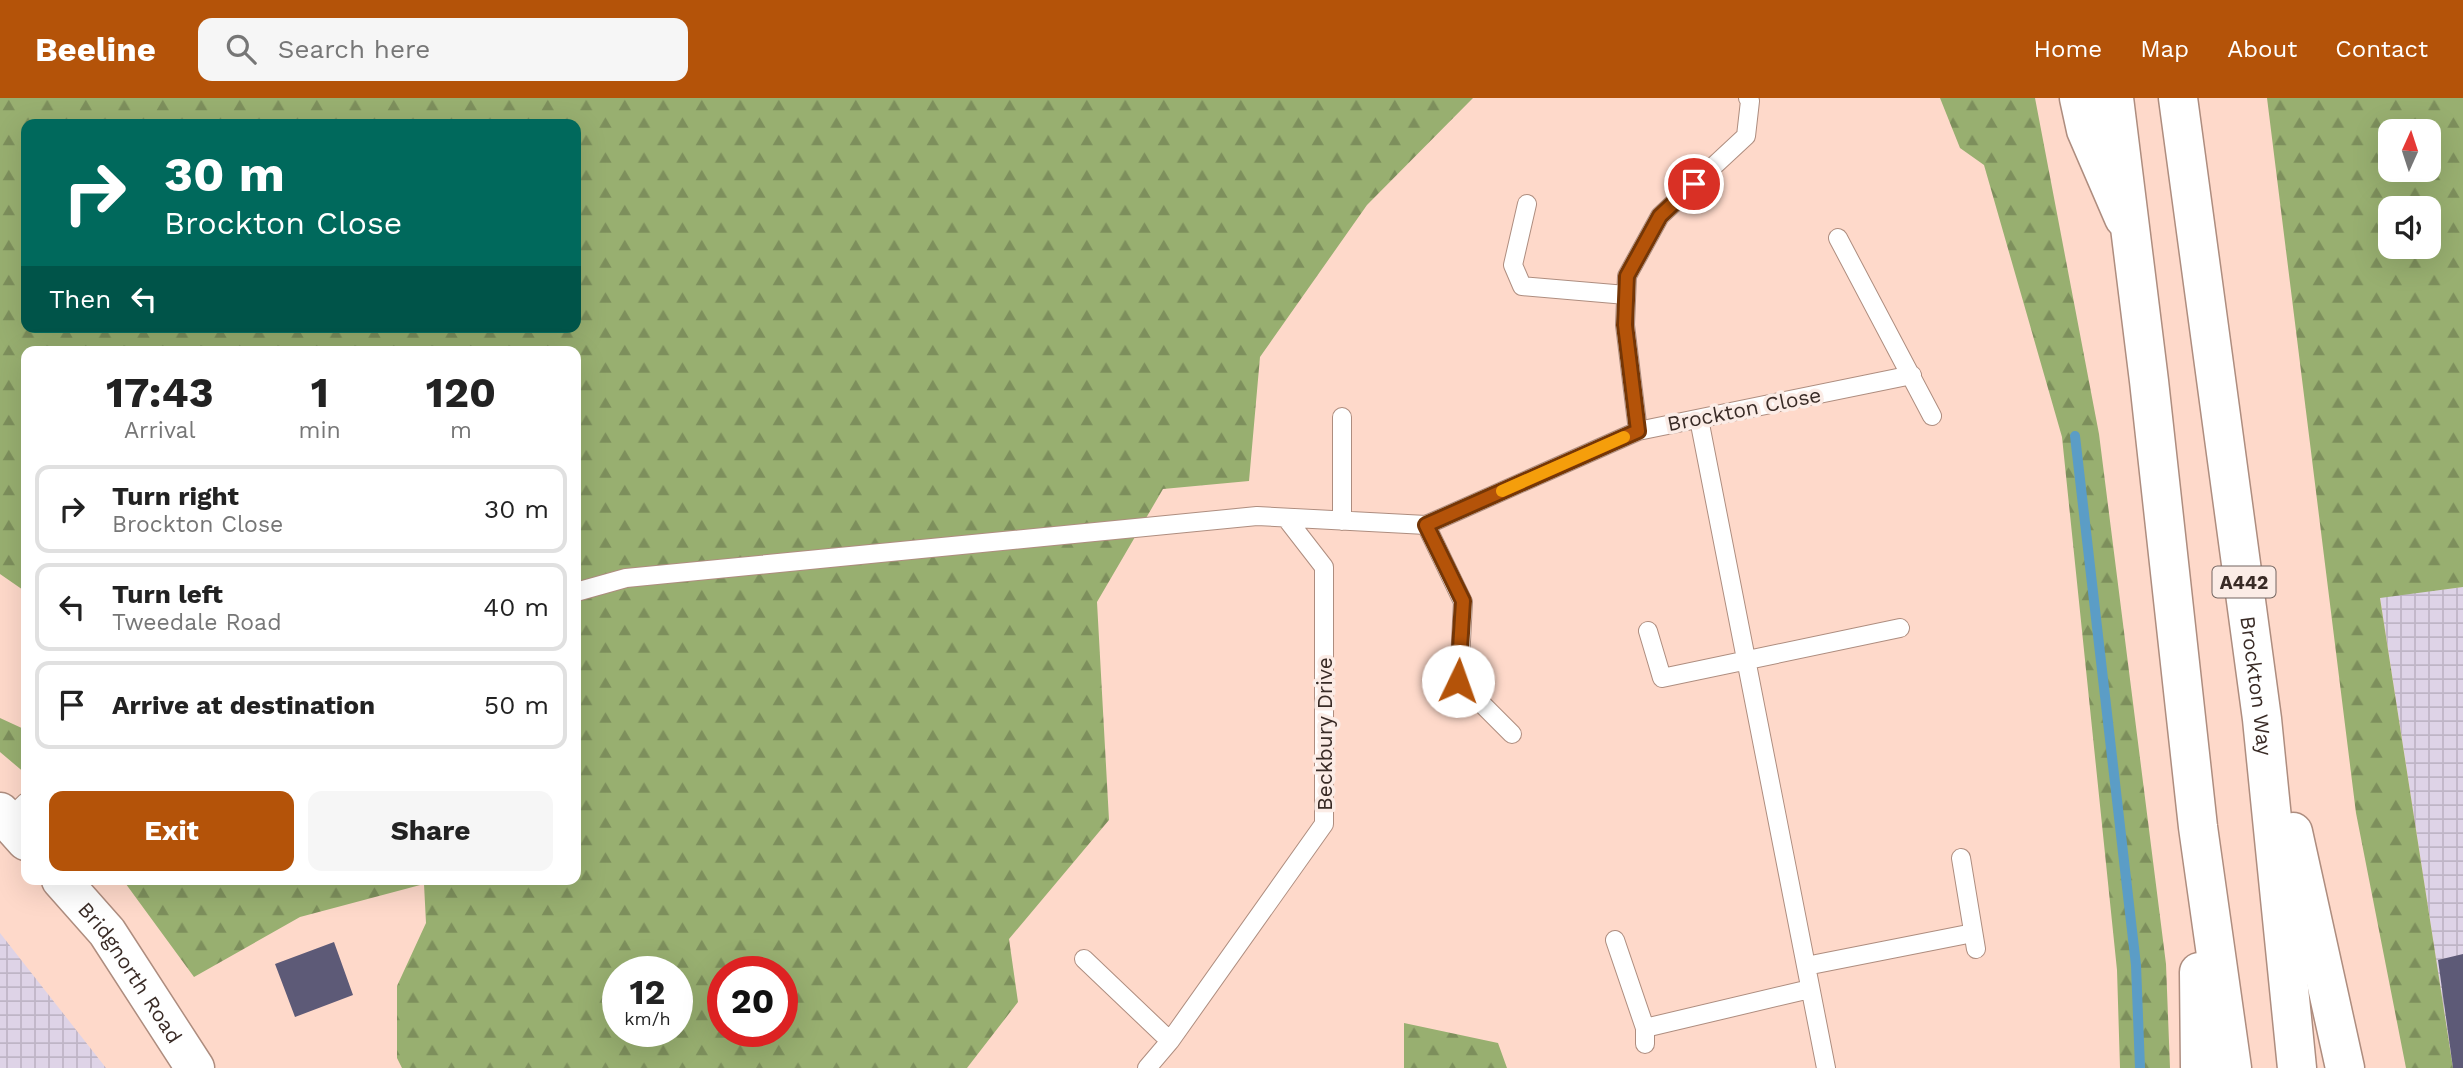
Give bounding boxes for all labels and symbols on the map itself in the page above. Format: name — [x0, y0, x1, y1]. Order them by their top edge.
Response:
north arrow — [2378, 119, 2441, 182]
pin — [1664, 154, 1724, 214]
street label: Brockton Close — [1665, 382, 1823, 436]
road number: A442 — [2212, 566, 2276, 597]
street label: Brockton Way — [2236, 614, 2278, 757]
position arrow — [1421, 644, 1495, 718]
street label: Beckbury Drive — [1312, 657, 1337, 811]
street label: Bridgnorth Road — [73, 896, 188, 1048]
speed limit sign: 20 — [707, 956, 798, 1047]

